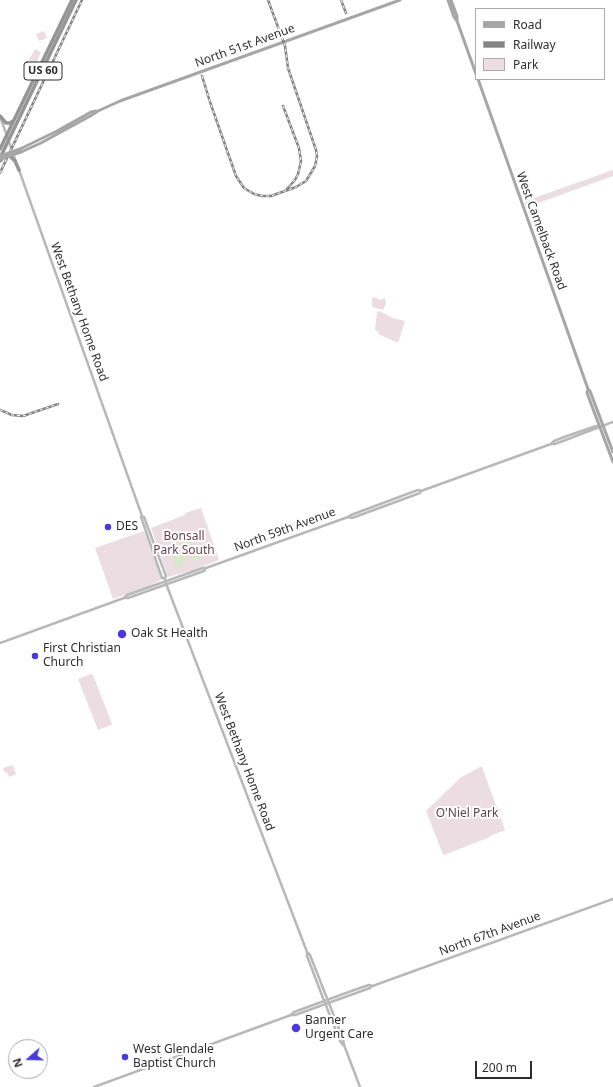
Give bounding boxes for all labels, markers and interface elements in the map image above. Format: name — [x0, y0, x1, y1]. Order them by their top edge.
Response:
legend — [475, 8, 605, 80]
text: Road — [513, 16, 542, 33]
street label: North 51st Avenue — [193, 21, 297, 71]
text: Railway — [513, 36, 556, 53]
text: Park — [513, 56, 538, 73]
road number: US 60 — [24, 62, 62, 80]
street label: West Camelback Road — [513, 170, 569, 292]
street label: West Bethany Home Road — [47, 241, 111, 383]
street label: North 59th Avenue — [232, 505, 338, 555]
place label: DES — [116, 520, 138, 534]
marker: DES — [103, 522, 113, 532]
park label: Bonsall Park South — [153, 530, 215, 558]
place label: Oak St Health — [131, 627, 208, 641]
marker: Oak St Health — [116, 628, 128, 640]
place label: First Christian Church — [43, 642, 121, 670]
marker: First Christian Church — [30, 651, 40, 661]
street label: West Bethany Home Road — [211, 691, 277, 833]
park label: O'Niel Park — [436, 807, 498, 821]
street label: North 67th Avenue — [437, 909, 543, 959]
place label: Banner Urgent Care — [305, 1014, 373, 1042]
marker: Banner Urgent Care — [290, 1022, 302, 1034]
north arrow — [8, 1039, 48, 1079]
place label: West Glendale Baptist Church — [133, 1043, 216, 1071]
marker: West Glendale Baptist Church — [120, 1052, 130, 1062]
scale bar — [477, 1053, 534, 1079]
text: N — [9, 1056, 26, 1070]
text: 200 m — [482, 1059, 517, 1076]

